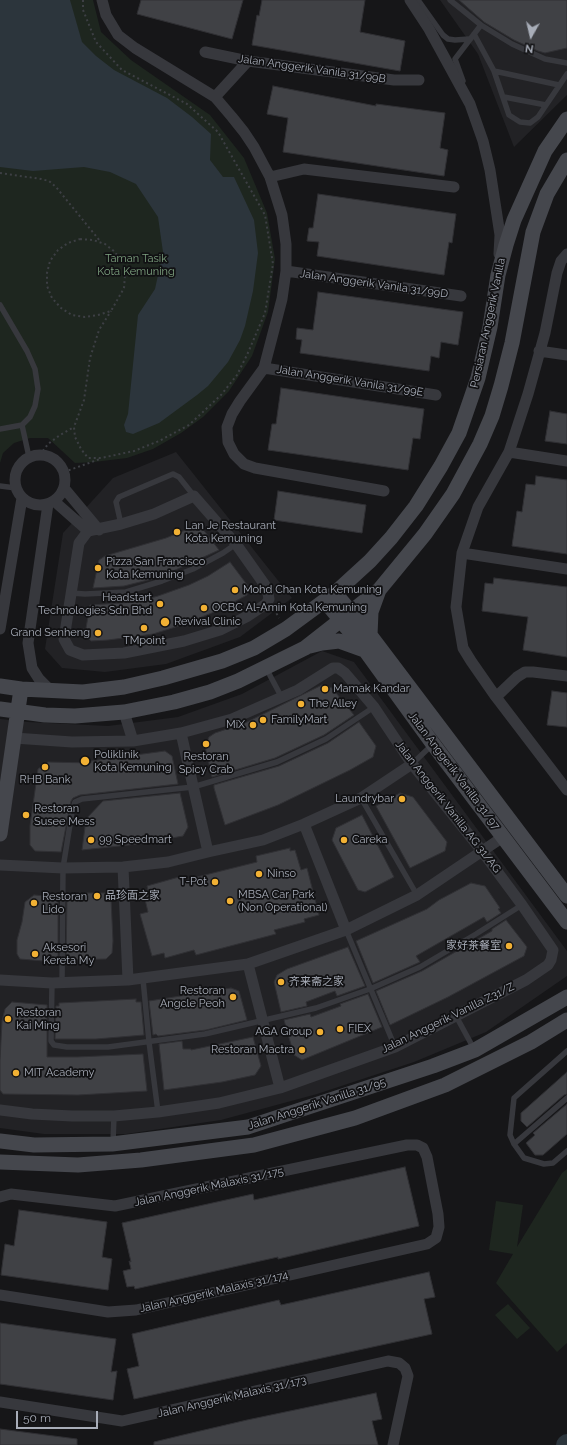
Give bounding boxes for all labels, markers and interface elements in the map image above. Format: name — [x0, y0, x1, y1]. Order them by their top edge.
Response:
north arrow — [511, 16, 551, 56]
text: N — [524, 41, 534, 55]
street label: Jalan Anggerik Vanila 31/99B — [237, 52, 387, 86]
park label: Taman Tasik Kota Kemuning — [97, 252, 175, 278]
street label: Persiaran Anggerik Vanilla — [468, 257, 508, 389]
street label: Jalan Anggerik Vanila 31/99D — [299, 267, 449, 301]
street label: Jalan Anggerik Vanila 31/99E — [276, 363, 424, 399]
place label: Lan Je Restaurant Kota Kemuning — [185, 519, 276, 545]
marker: Lan Je Restaurant Kota Kemuning — [172, 527, 182, 537]
place label: Pizza San Francisco Kota Kemuning — [106, 555, 205, 581]
marker: Pizza San Francisco Kota Kemuning — [93, 563, 103, 573]
place label: Mohd Chan Kota Kemuning — [243, 583, 382, 597]
marker: Mohd Chan Kota Kemuning — [230, 585, 240, 595]
place label: Headstart Technologies Sdn Bhd — [38, 591, 152, 617]
marker: Headstart Technologies Sdn Bhd — [155, 599, 165, 609]
place label: OCBC Al-Amin Kota Kemuning — [212, 601, 367, 615]
marker: OCBC Al-Amin Kota Kemuning — [199, 603, 209, 613]
place label: Revival Clinic — [174, 615, 241, 629]
marker: Revival Clinic — [159, 616, 171, 628]
marker: TMpoint — [139, 623, 149, 633]
place label: Grand Senheng — [11, 626, 90, 640]
marker: Grand Senheng — [93, 628, 103, 638]
place label: TMpoint — [123, 634, 165, 648]
place label: Mamak Kandar — [333, 682, 410, 696]
marker: Mamak Kandar — [320, 684, 330, 694]
place label: The Alley — [309, 697, 357, 711]
marker: The Alley — [296, 699, 306, 709]
street label: Jalan Anggerik Vanilla 31/97 — [405, 710, 503, 832]
place label: FamilyMart — [271, 713, 327, 727]
marker: FamilyMart — [258, 715, 268, 725]
place label: MiX — [226, 718, 245, 732]
marker: MiX — [248, 720, 258, 730]
street label: Jalan Anggerik Vanilla AG 31/AG — [392, 738, 504, 876]
marker: Restoran Spicy Crab — [201, 739, 211, 749]
place label: Poliklinik Kota Kemuning — [94, 748, 172, 774]
place label: Restoran Spicy Crab — [179, 750, 233, 776]
marker: Poliklinik Kota Kemuning — [79, 755, 91, 767]
marker: RHB Bank — [40, 762, 50, 772]
place label: RHB Bank — [20, 773, 70, 787]
place label: Laundrybar — [335, 792, 394, 806]
marker: Laundrybar — [397, 794, 407, 804]
place label: Restoran Susee Mess — [34, 802, 95, 828]
marker: Restoran Susee Mess — [21, 810, 31, 820]
place label: 99 Speedmart — [99, 833, 172, 847]
place label: Careka — [352, 833, 387, 847]
marker: 99 Speedmart — [86, 835, 96, 845]
marker: Careka — [339, 835, 349, 845]
place label: Ninso — [267, 867, 296, 881]
marker: Ninso — [254, 869, 264, 879]
place label: T-Pot — [179, 875, 207, 889]
marker: T-Pot — [210, 877, 220, 887]
place label: MBSA Car Park (Non Operational) — [238, 888, 327, 914]
place label: 品珍面之家 — [105, 889, 160, 903]
place label: Restoran Lido — [42, 890, 87, 916]
marker: 品珍面之家 — [92, 891, 102, 901]
marker: MBSA Car Park (Non Operational) — [225, 896, 235, 906]
marker: Restoran Lido — [29, 898, 39, 908]
place label: 家好茶餐室 — [446, 939, 501, 953]
place label: Aksesori Kereta My — [43, 941, 94, 967]
marker: 家好茶餐室 — [504, 941, 514, 951]
marker: Aksesori Kereta My — [30, 949, 40, 959]
place label: 齐来斋之家 — [289, 975, 344, 989]
marker: 齐来斋之家 — [276, 977, 286, 987]
street label: Jalan Anggerik Vanilla Z31/Z — [380, 980, 516, 1056]
place label: Restoran Angcle Peoh — [160, 984, 225, 1010]
marker: Restoran Angcle Peoh — [228, 992, 238, 1002]
place label: Restoran Kai Ming — [16, 1006, 61, 1032]
marker: Restoran Kai Ming — [3, 1014, 13, 1024]
place label: FIEX — [348, 1022, 371, 1036]
marker: FIEX — [335, 1024, 345, 1034]
place label: AGA Group — [255, 1025, 312, 1039]
marker: AGA Group — [315, 1027, 325, 1037]
place label: Restoran Mactra — [211, 1043, 294, 1057]
marker: Restoran Mactra — [297, 1045, 307, 1055]
place label: MIT Academy — [24, 1066, 94, 1080]
marker: MIT Academy — [11, 1068, 21, 1078]
street label: Jalan Anggerik Vanilla 31/95 — [246, 1075, 388, 1133]
street label: Jalan Anggerik Malaxis 31/175 — [133, 1165, 285, 1209]
street label: Jalan Anggerik Malaxis 31/174 — [139, 1268, 289, 1316]
street label: Jalan Anggerik Malaxis 31/173 — [156, 1373, 308, 1421]
scale bar — [18, 1403, 100, 1429]
text: 50 m — [23, 1411, 51, 1425]

